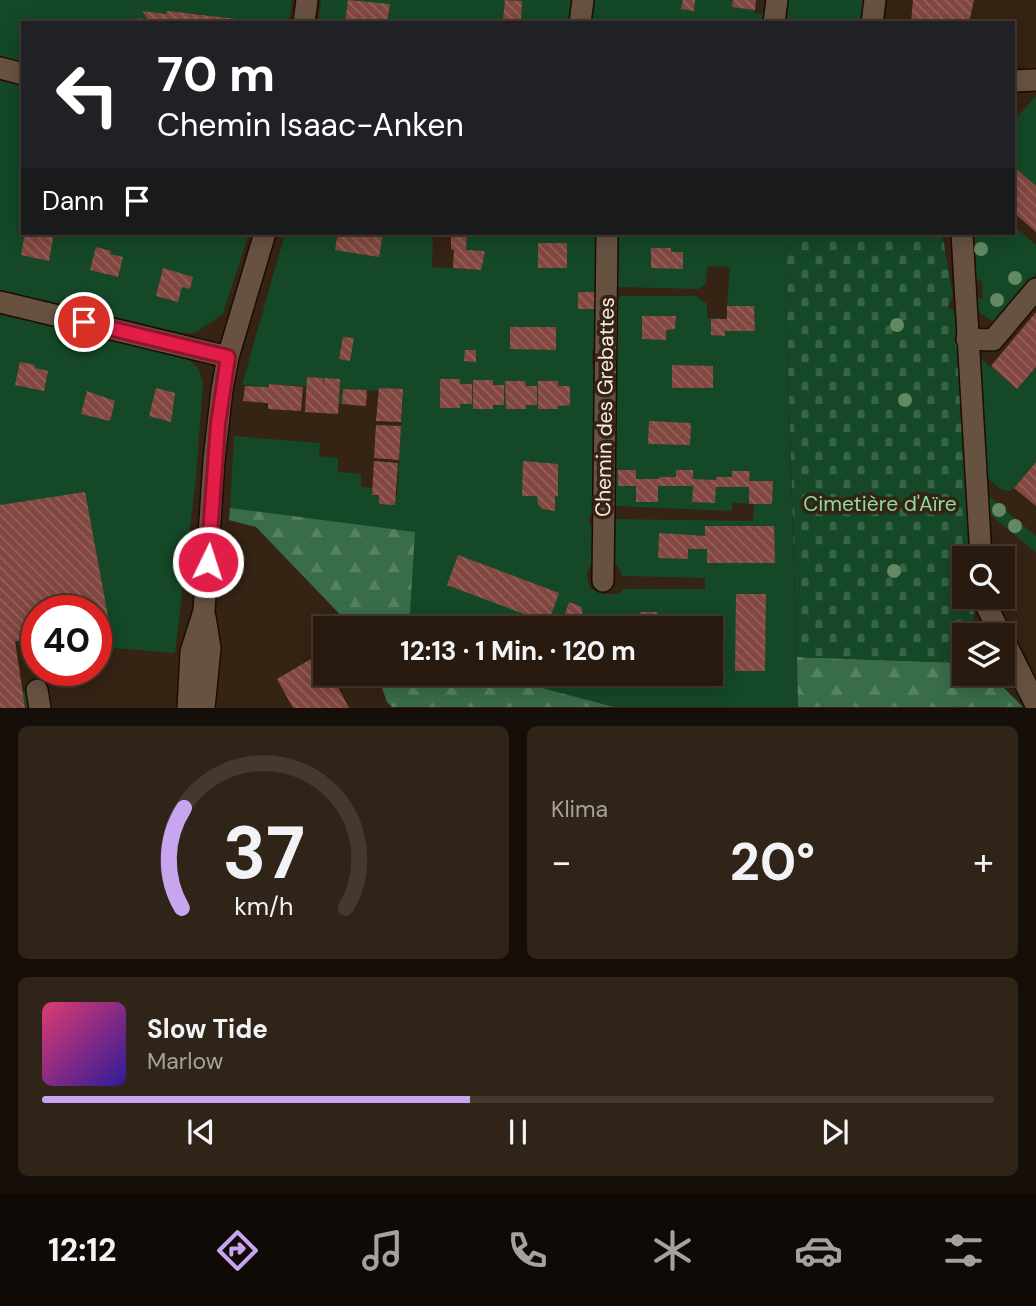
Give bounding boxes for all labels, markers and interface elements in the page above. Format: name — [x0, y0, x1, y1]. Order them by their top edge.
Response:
text: 70 m — [157, 42, 275, 106]
icon: left — [42, 49, 133, 140]
text: Chemin Isaac-Anken — [157, 104, 464, 146]
icon: arrive — [118, 182, 156, 220]
text: Dann — [42, 184, 104, 218]
pin — [54, 292, 114, 352]
street label: Chemin des Grebattes — [589, 297, 621, 517]
icon: arrive — [65, 303, 103, 341]
park label: Cimetière d'Aïre — [803, 490, 957, 518]
position arrow — [171, 525, 245, 599]
map controls — [952, 546, 1015, 686]
button: search — [952, 546, 1015, 609]
speed limit sign: 40 — [21, 595, 112, 686]
button: layers — [952, 623, 1015, 686]
text: 12:13 · 1 Min. · 120 m — [400, 634, 636, 668]
text: Klima — [551, 794, 608, 824]
text: 37 — [222, 807, 305, 902]
text: 20° — [730, 828, 815, 896]
text: − — [551, 837, 572, 887]
text: + — [973, 837, 994, 887]
text: km/h — [234, 890, 293, 923]
text: Slow Tide — [147, 1012, 268, 1046]
text: Marlow — [147, 1046, 223, 1076]
icon: previous — [182, 1113, 220, 1151]
icon: pause — [499, 1113, 537, 1151]
icon: next — [816, 1113, 854, 1151]
icon: directions — [213, 1226, 262, 1275]
icon: music — [358, 1226, 407, 1275]
icon: phone — [503, 1226, 552, 1275]
icon: climate — [648, 1226, 697, 1275]
icon: car — [794, 1226, 843, 1275]
icon: filters — [939, 1226, 988, 1275]
text: 12:12 — [48, 1229, 116, 1271]

